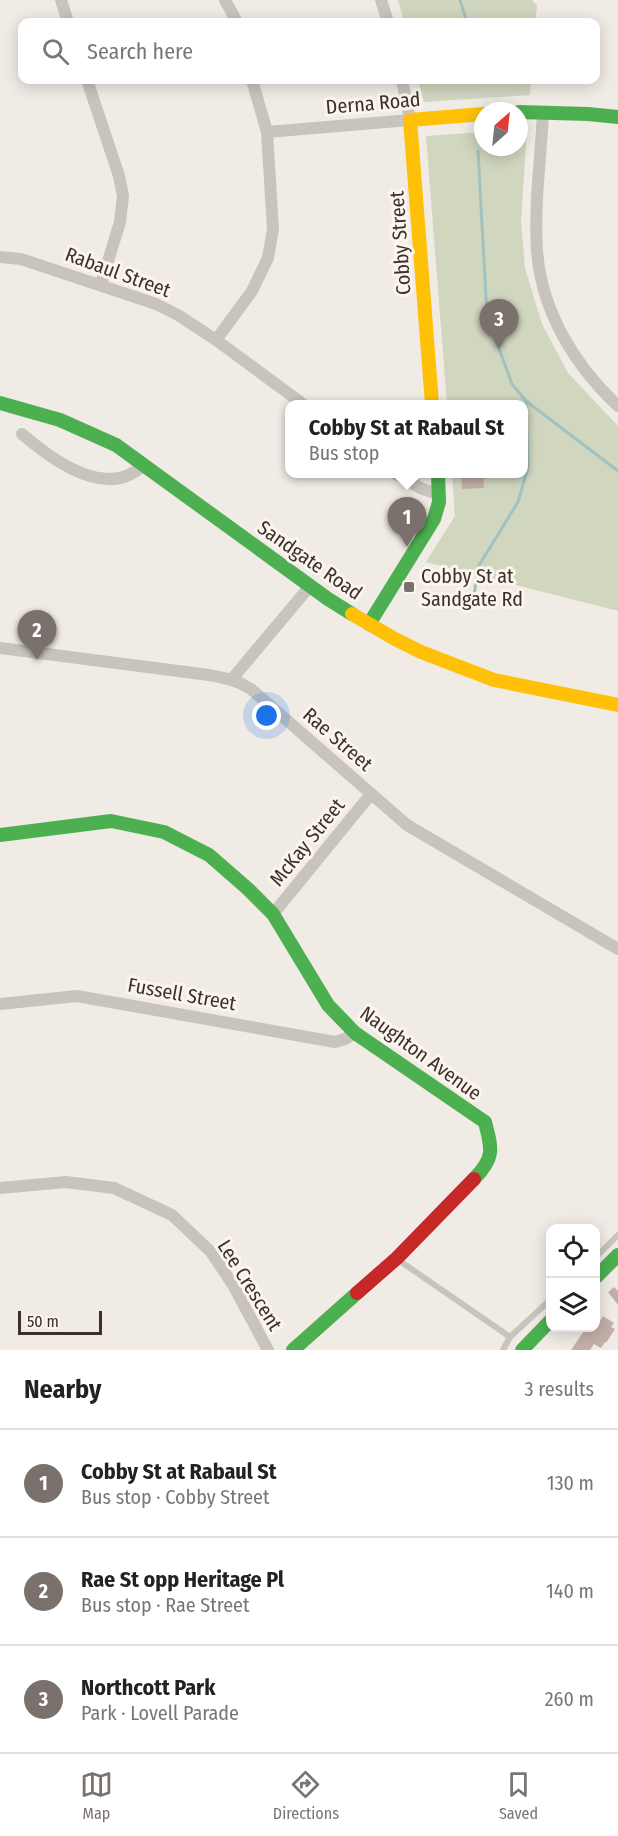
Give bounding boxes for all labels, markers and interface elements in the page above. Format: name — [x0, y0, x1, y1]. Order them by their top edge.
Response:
search box — [18, 18, 600, 84]
icon: search — [39, 35, 72, 68]
text: Search here — [87, 38, 193, 65]
street label: Derna Road — [325, 87, 421, 119]
north arrow — [474, 102, 528, 156]
street label: Cobby Street — [384, 190, 416, 296]
street label: Rabaul Street — [62, 242, 174, 302]
pin: 3 — [480, 300, 518, 349]
popup — [285, 400, 528, 478]
text: Cobby St at Rabaul St — [309, 414, 504, 441]
text: Bus stop — [309, 441, 379, 465]
pin: 1 — [388, 498, 426, 547]
street label: Sandgate Road — [253, 515, 367, 605]
place label: Cobby St at Sandgate Rd — [421, 564, 523, 611]
marker: Cobby St at Sandgate Rd — [402, 580, 416, 594]
pin: 2 — [18, 610, 57, 660]
your location — [252, 701, 281, 730]
street label: Rae Street — [298, 702, 378, 776]
street label: McKay Street — [264, 793, 350, 891]
street label: Fussell Street — [126, 973, 239, 1015]
street label: Naughton Avenue — [356, 1001, 486, 1105]
map controls — [546, 1224, 600, 1332]
button: locate — [546, 1224, 600, 1278]
street label: Lee Crescent — [213, 1235, 288, 1335]
button: layers — [546, 1278, 600, 1332]
scale bar — [18, 1308, 102, 1336]
text: 50 m — [27, 1312, 59, 1331]
text: Nearby — [24, 1374, 101, 1405]
text: 3 results — [525, 1377, 594, 1401]
text: Cobby St at Rabaul St — [81, 1458, 277, 1485]
text: 1 — [39, 1471, 48, 1495]
text: 130 m — [547, 1471, 594, 1495]
text: Bus stop · Cobby Street — [81, 1485, 270, 1509]
text: Rae St opp Heritage Pl — [81, 1566, 284, 1593]
text: 2 — [39, 1579, 48, 1603]
text: 140 m — [546, 1579, 594, 1603]
text: Bus stop · Rae Street — [81, 1593, 249, 1617]
text: Northcott Park — [81, 1674, 215, 1701]
text: 3 — [39, 1687, 48, 1711]
text: 260 m — [545, 1687, 594, 1711]
text: Park · Lovell Parade — [81, 1701, 239, 1725]
tab: Map — [80, 1768, 113, 1823]
tab: Directions — [273, 1768, 339, 1823]
tab: Saved — [499, 1768, 538, 1823]

